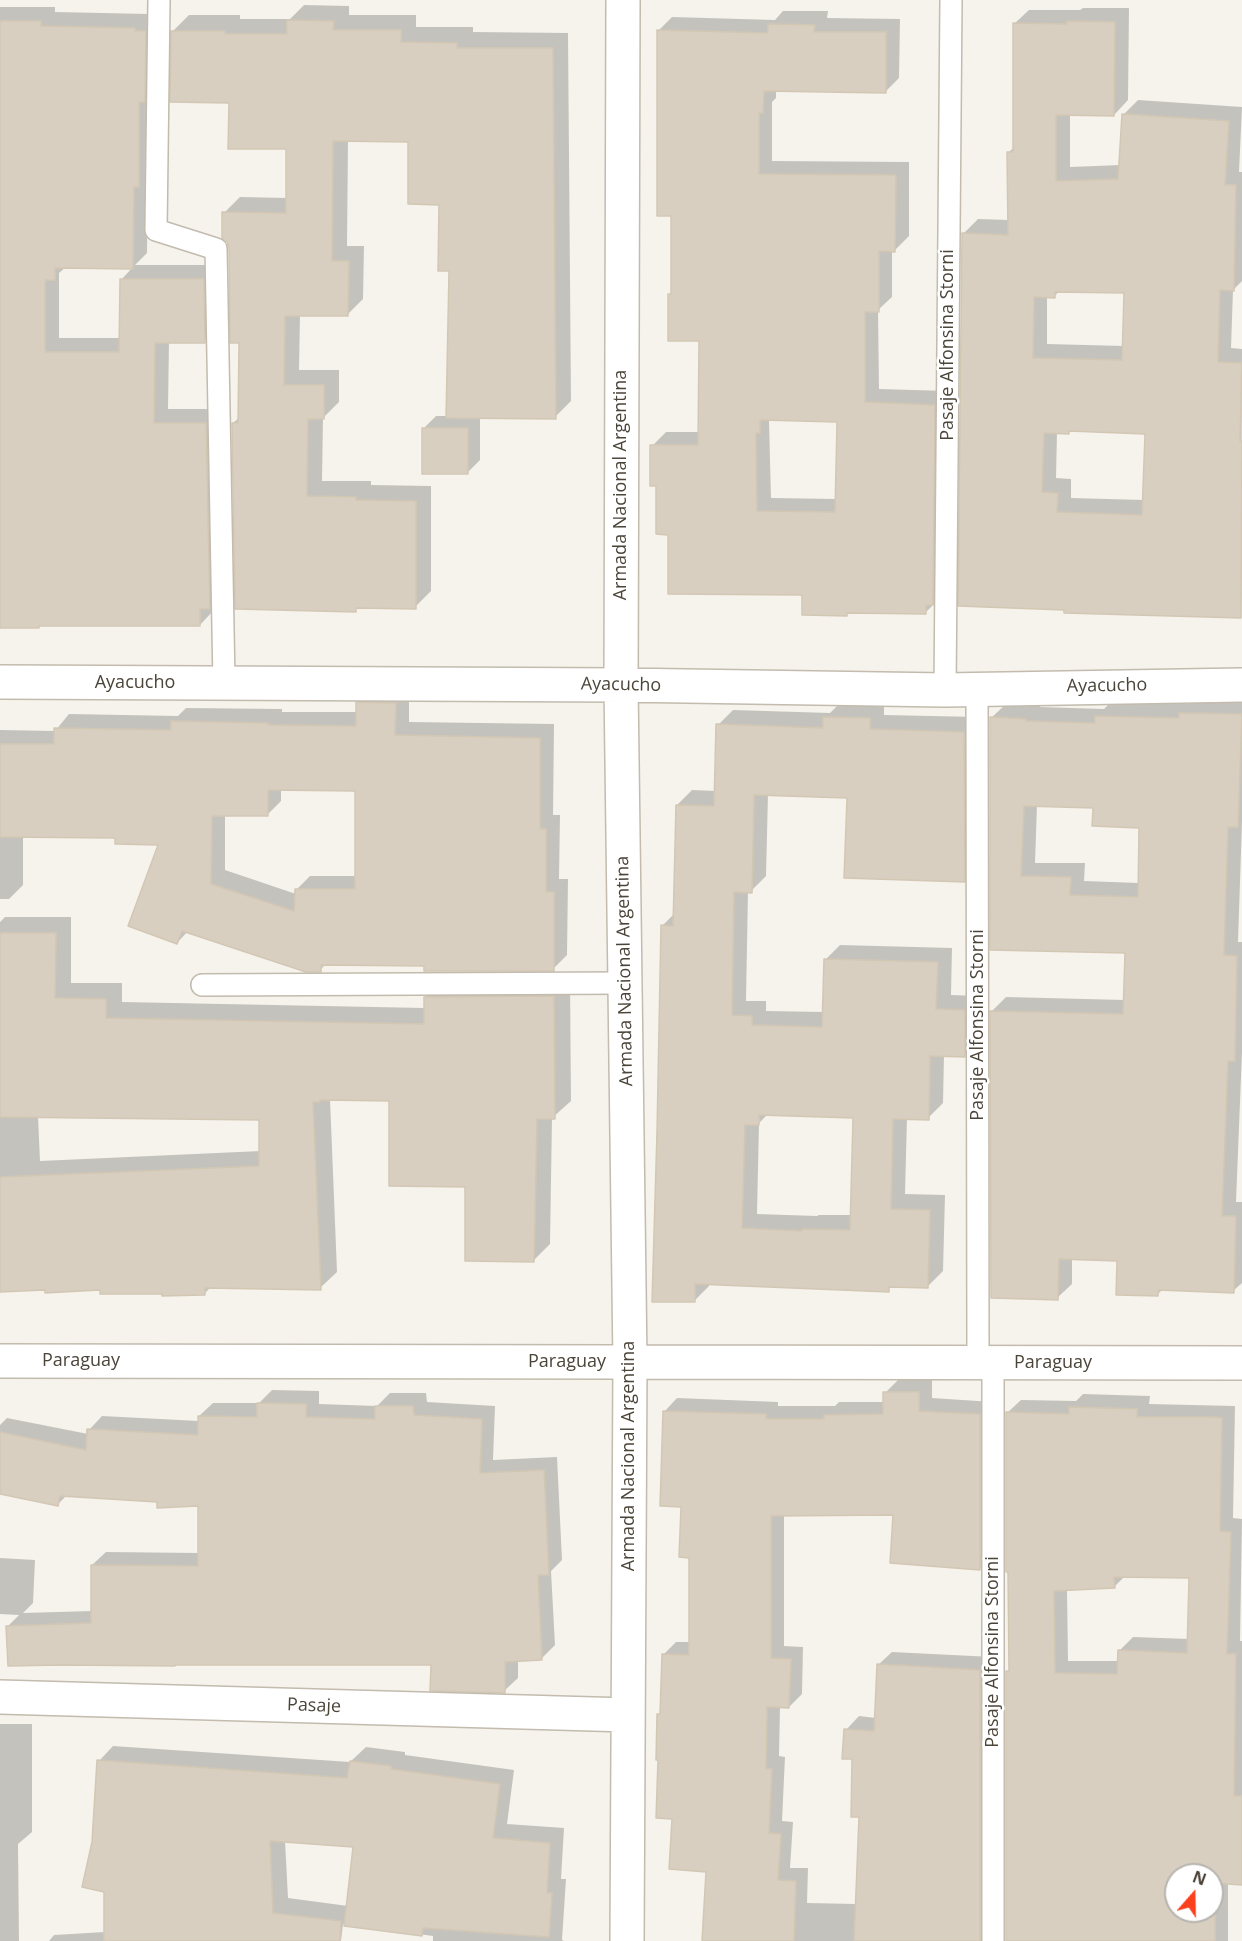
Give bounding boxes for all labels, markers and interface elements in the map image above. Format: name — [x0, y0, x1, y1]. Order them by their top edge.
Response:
street label: Pasaje Alfonsina Storni — [937, 249, 959, 441]
street label: Armada Nacional Argentina — [610, 370, 632, 600]
street label: Ayacucho — [95, 672, 175, 694]
street label: Ayacucho — [581, 673, 661, 697]
street label: Ayacucho — [1067, 674, 1147, 698]
street label: Armada Nacional Argentina — [612, 856, 638, 1086]
street label: Pasaje Alfonsina Storni — [967, 929, 989, 1121]
street label: Armada Nacional Argentina — [618, 1341, 640, 1571]
street label: Paraguay — [42, 1350, 120, 1372]
street label: Paraguay — [528, 1351, 606, 1373]
street label: Paraguay — [1014, 1352, 1092, 1374]
street label: Pasaje Alfonsina Storni — [982, 1556, 1004, 1748]
street label: Pasaje — [287, 1694, 341, 1718]
north arrow — [1164, 1863, 1224, 1923]
text: N — [1190, 1865, 1209, 1891]

